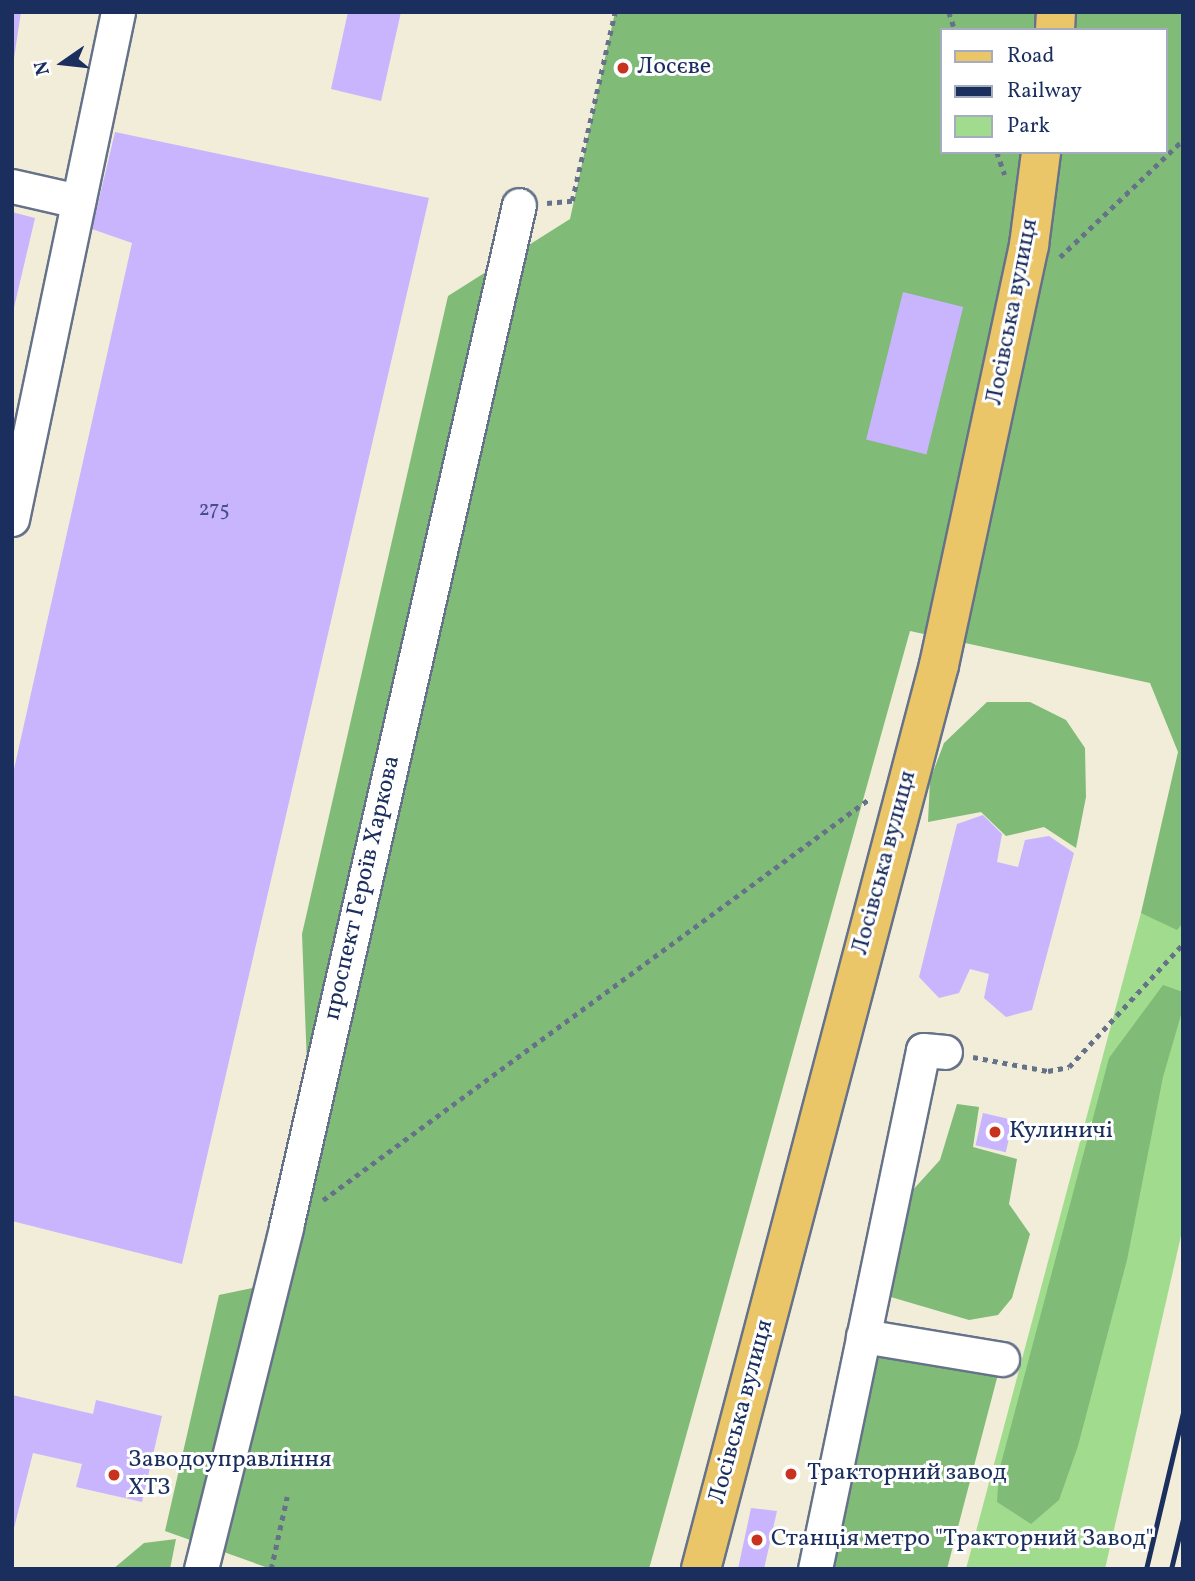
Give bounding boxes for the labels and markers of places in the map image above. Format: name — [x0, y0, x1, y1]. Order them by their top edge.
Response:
place label: Лосєве — [637, 54, 711, 82]
marker: Лосєве — [615, 60, 631, 76]
place label: Кулиничі — [1009, 1118, 1113, 1146]
marker: Кулиничі — [987, 1124, 1003, 1140]
place label: Заводоуправління ХТЗ — [128, 1447, 332, 1503]
place label: Тракторний завод — [807, 1460, 1007, 1488]
marker: Тракторний завод — [781, 1464, 801, 1484]
marker: Заводоуправління ХТЗ — [106, 1467, 122, 1483]
place label: Станція метро "Тракторний Завод" — [771, 1526, 1154, 1554]
marker: Станція метро "Тракторний Завод" — [749, 1532, 765, 1548]

